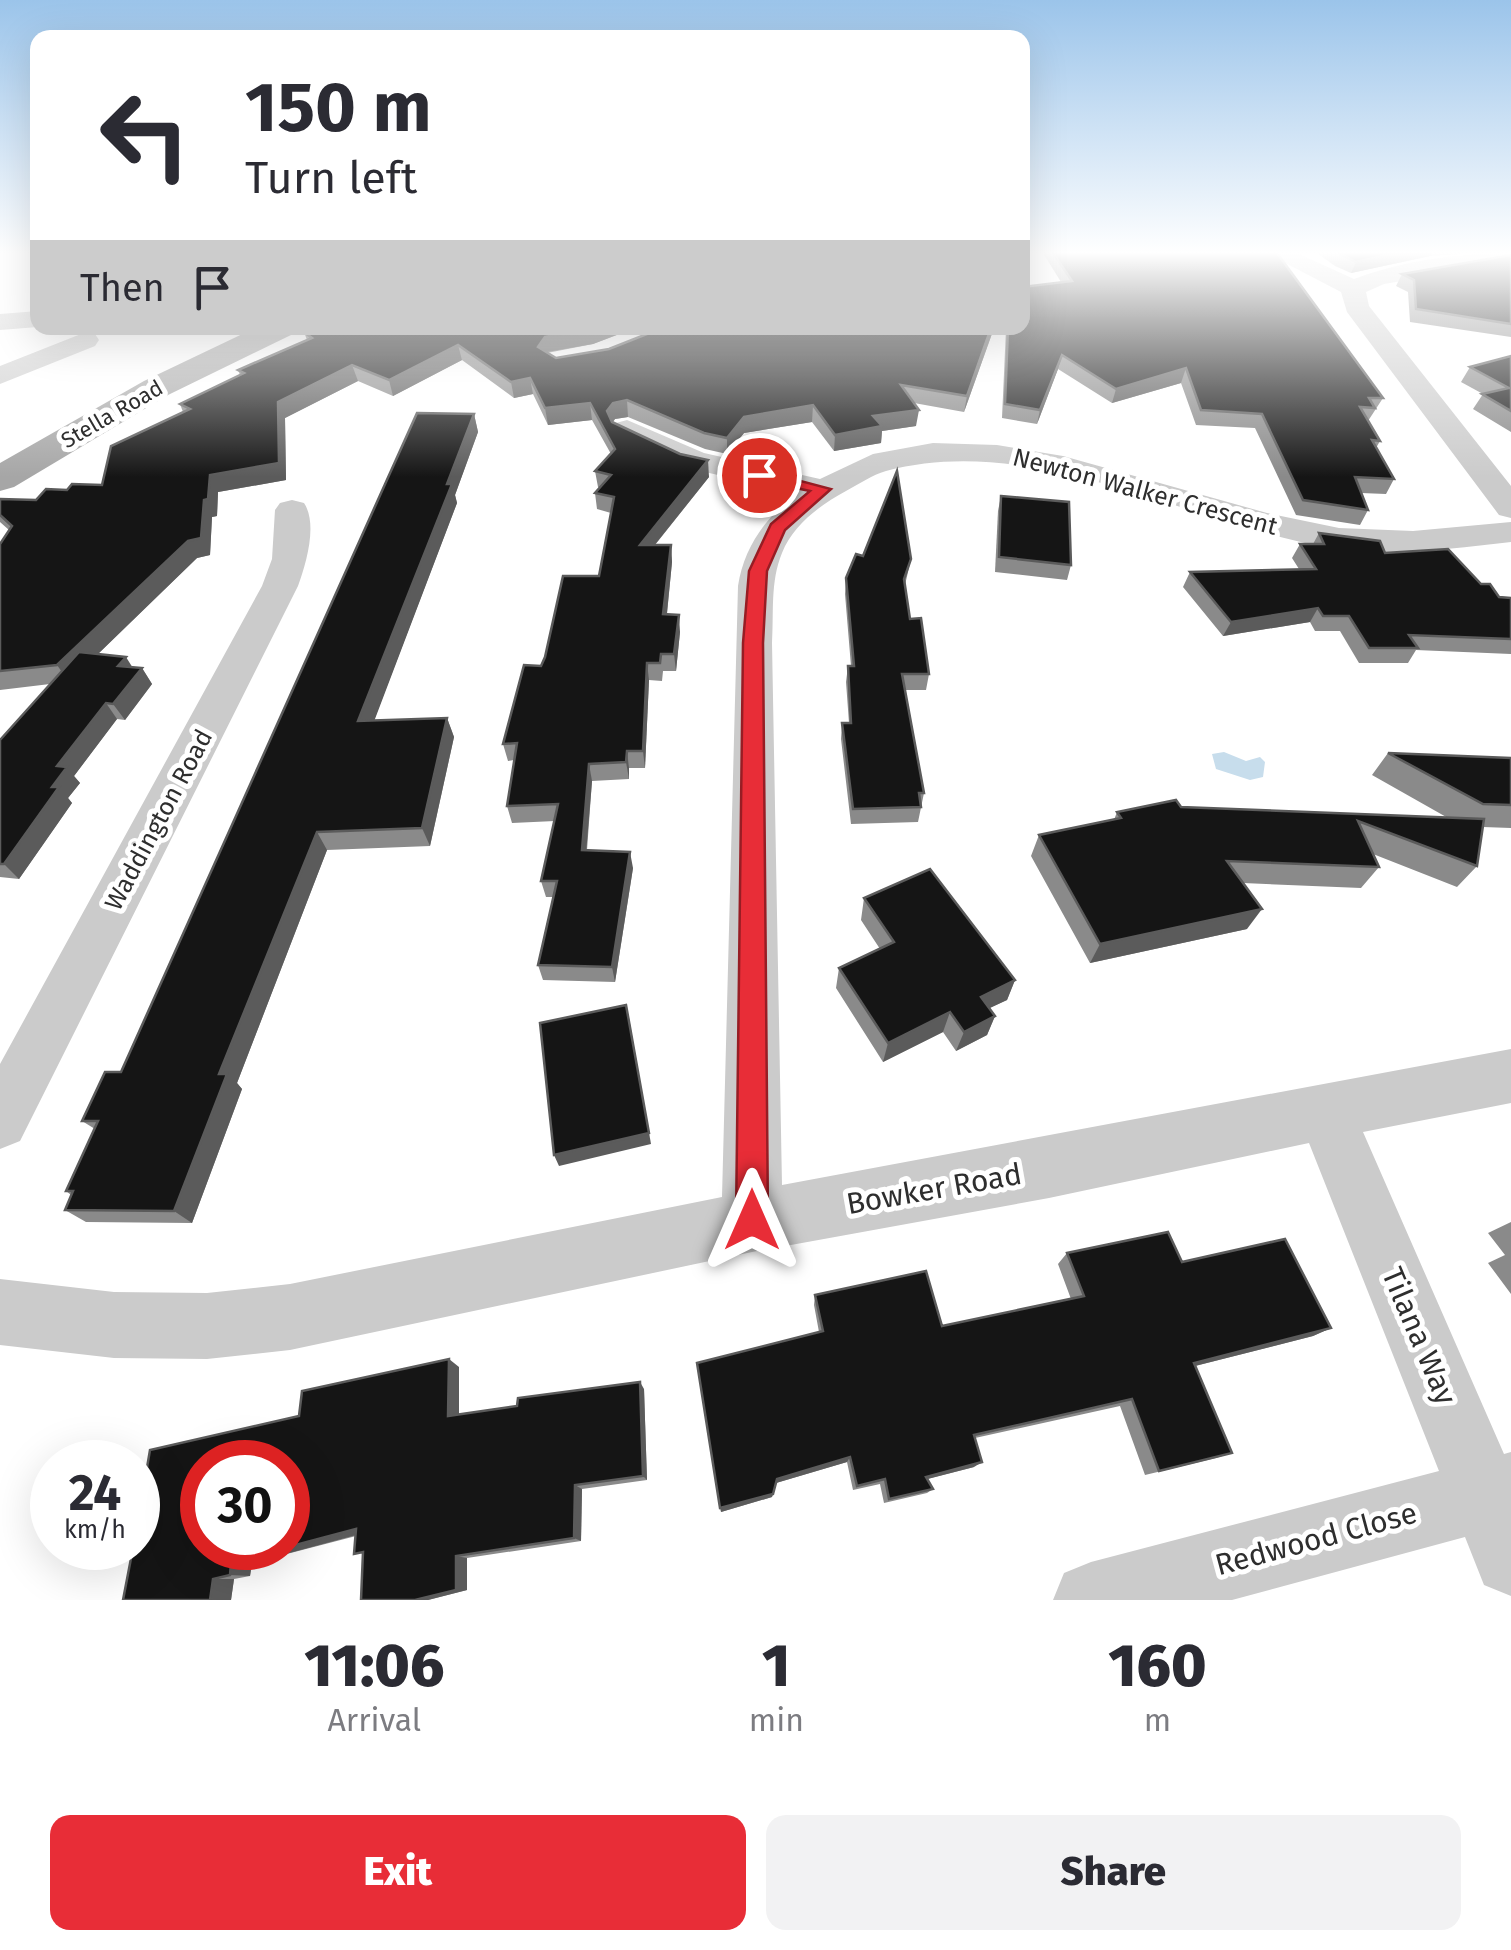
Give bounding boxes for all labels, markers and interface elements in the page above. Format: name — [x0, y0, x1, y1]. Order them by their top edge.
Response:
text: 150 m — [245, 66, 432, 150]
icon: left — [80, 70, 210, 200]
text: Turn left — [245, 151, 417, 205]
icon: arrive — [185, 260, 240, 315]
text: Then — [80, 265, 165, 311]
street label: Stella Road — [56, 374, 168, 454]
pin — [717, 433, 802, 518]
street label: Newton Walker Crescent — [1009, 442, 1282, 542]
icon: arrive — [732, 448, 787, 503]
street label: Waddington Road — [99, 725, 219, 915]
street label: Bowker Road — [844, 1156, 1024, 1222]
position arrow — [700, 1168, 804, 1272]
street label: Tilana Way — [1374, 1262, 1464, 1410]
speed limit sign: 30 — [180, 1440, 310, 1570]
text: 24 — [69, 1463, 121, 1523]
street label: Redwood Close — [1211, 1495, 1421, 1583]
text: km/h — [64, 1515, 126, 1545]
text: 11:06 — [304, 1630, 444, 1702]
text: 1 — [762, 1630, 791, 1702]
text: 160 — [1108, 1630, 1207, 1702]
text: Arrival — [327, 1701, 421, 1739]
text: min — [749, 1701, 804, 1739]
text: m — [1144, 1701, 1171, 1739]
button: Exit — [50, 1815, 746, 1930]
button: Share — [766, 1815, 1461, 1930]

